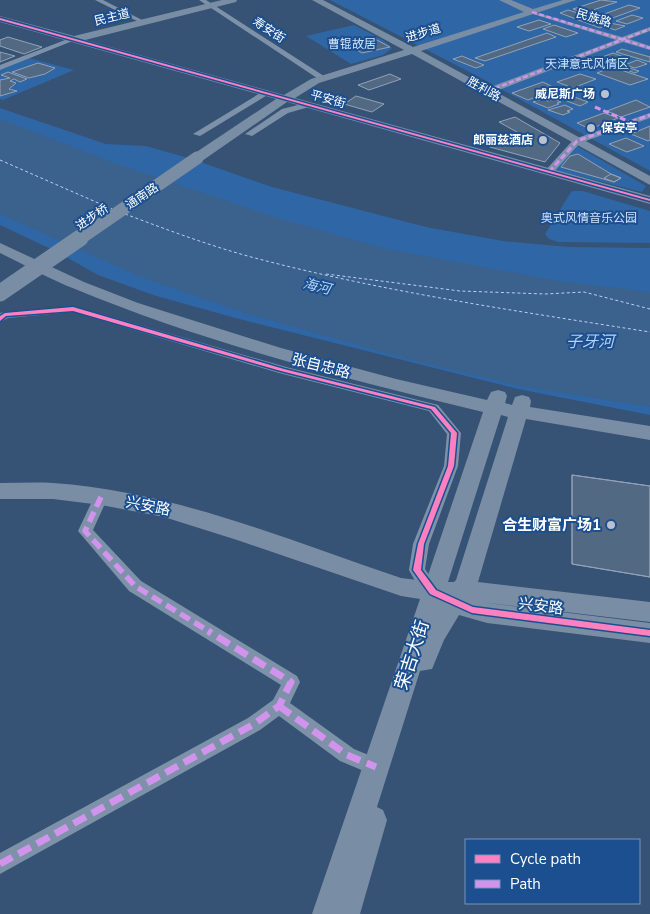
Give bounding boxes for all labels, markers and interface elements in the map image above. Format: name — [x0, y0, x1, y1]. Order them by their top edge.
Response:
street label: 民主道 — [93, 5, 131, 29]
street label: 民族路 — [574, 5, 614, 31]
street label: 寿安街 — [250, 13, 288, 47]
street label: 进步道 — [403, 20, 443, 46]
park label: 曹锟故居 — [328, 36, 376, 52]
park label: 天津意式风情区 — [545, 56, 629, 72]
street label: 胜利路 — [464, 73, 504, 105]
street label: 平安街 — [308, 86, 348, 112]
place label: 威尼斯广场 — [535, 86, 595, 102]
marker: 威尼斯广场 — [599, 88, 611, 100]
place label: 保安亭 — [601, 120, 637, 136]
marker: 保安亭 — [585, 122, 597, 134]
place label: 郎丽兹酒店 — [473, 132, 533, 148]
marker: 郎丽兹酒店 — [537, 134, 549, 146]
street label: 通南路 — [123, 179, 161, 213]
street label: 进步桥 — [73, 200, 111, 234]
park label: 奥式风情音乐公园 — [541, 210, 637, 226]
water label: 海河 — [301, 274, 336, 300]
water label: 子牙河 — [566, 331, 617, 353]
street label: 张自忠路 — [289, 349, 353, 383]
street label: 兴安路 — [124, 492, 172, 520]
place label: 合生财富广场1 — [502, 515, 601, 535]
marker: 合生财富广场1 — [605, 519, 617, 531]
street label: 兴安路 — [517, 593, 565, 619]
street label: 荣吉大街 — [389, 617, 435, 693]
legend — [465, 839, 640, 904]
text: Cycle path — [510, 849, 581, 869]
text: Path — [510, 874, 541, 894]

